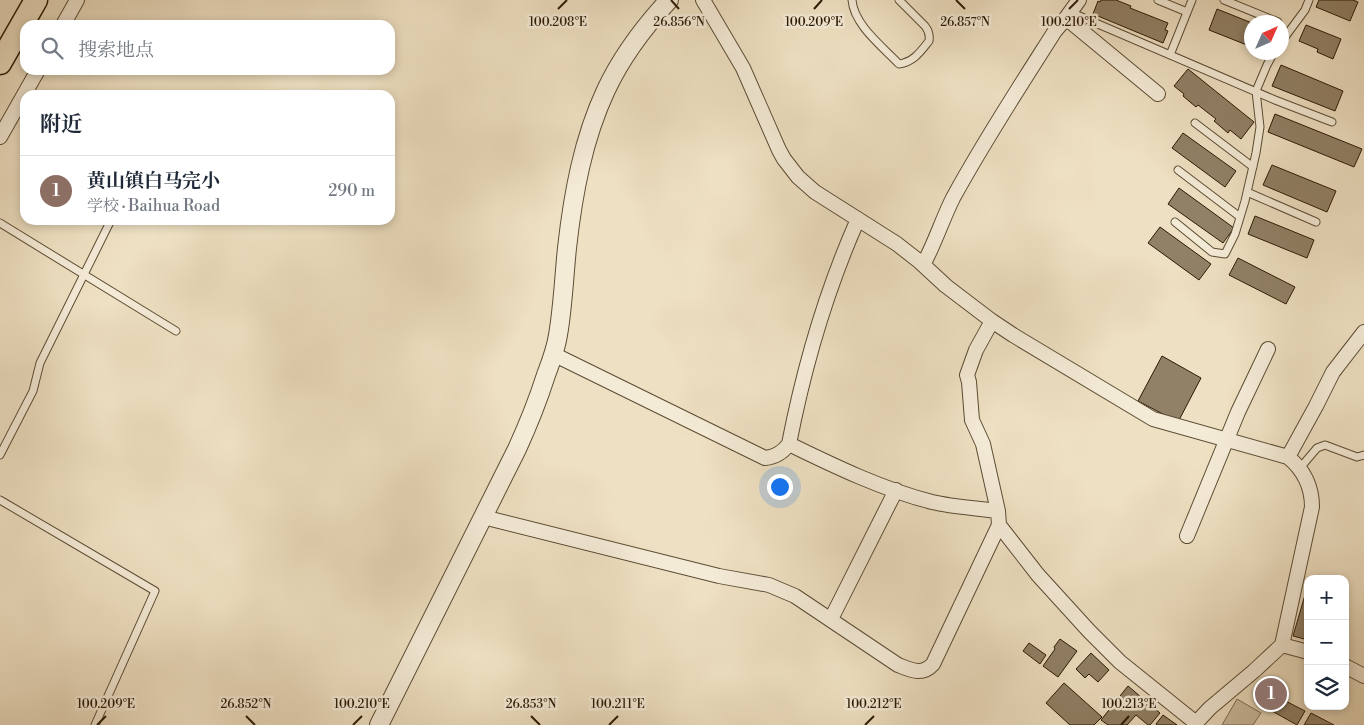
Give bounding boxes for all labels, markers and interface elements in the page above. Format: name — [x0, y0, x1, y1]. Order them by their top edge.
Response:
text: 100.208°E — [529, 15, 587, 30]
text: 26.856°N — [653, 15, 705, 30]
text: 100.209°E — [785, 15, 843, 30]
text: 26.857°N — [940, 15, 990, 30]
text: 100.210°E — [1041, 15, 1097, 30]
north arrow — [1244, 15, 1289, 60]
search box — [20, 20, 395, 75]
icon: search — [38, 34, 66, 62]
text: 搜索地点 — [78, 38, 154, 62]
text: 附近 — [40, 112, 82, 138]
text: 黄山镇白马完小 — [87, 169, 220, 193]
text: 1 — [52, 181, 60, 201]
text: 290 m — [328, 181, 375, 201]
text: 学校 · Baihua Road — [87, 196, 220, 216]
your location — [767, 474, 793, 500]
map controls — [1304, 575, 1349, 710]
button: + — [1304, 575, 1349, 620]
button: − — [1304, 620, 1349, 665]
button: layers — [1304, 665, 1349, 710]
pin: 1 — [1255, 675, 1287, 713]
text: 100.209°E — [77, 697, 135, 712]
text: 26.852°N — [221, 697, 272, 712]
text: 100.210°E — [334, 697, 390, 712]
text: 26.853°N — [506, 697, 556, 712]
text: 100.211°E — [591, 697, 645, 712]
text: 100.212°E — [846, 697, 902, 712]
text: 100.213°E — [1102, 697, 1156, 712]

